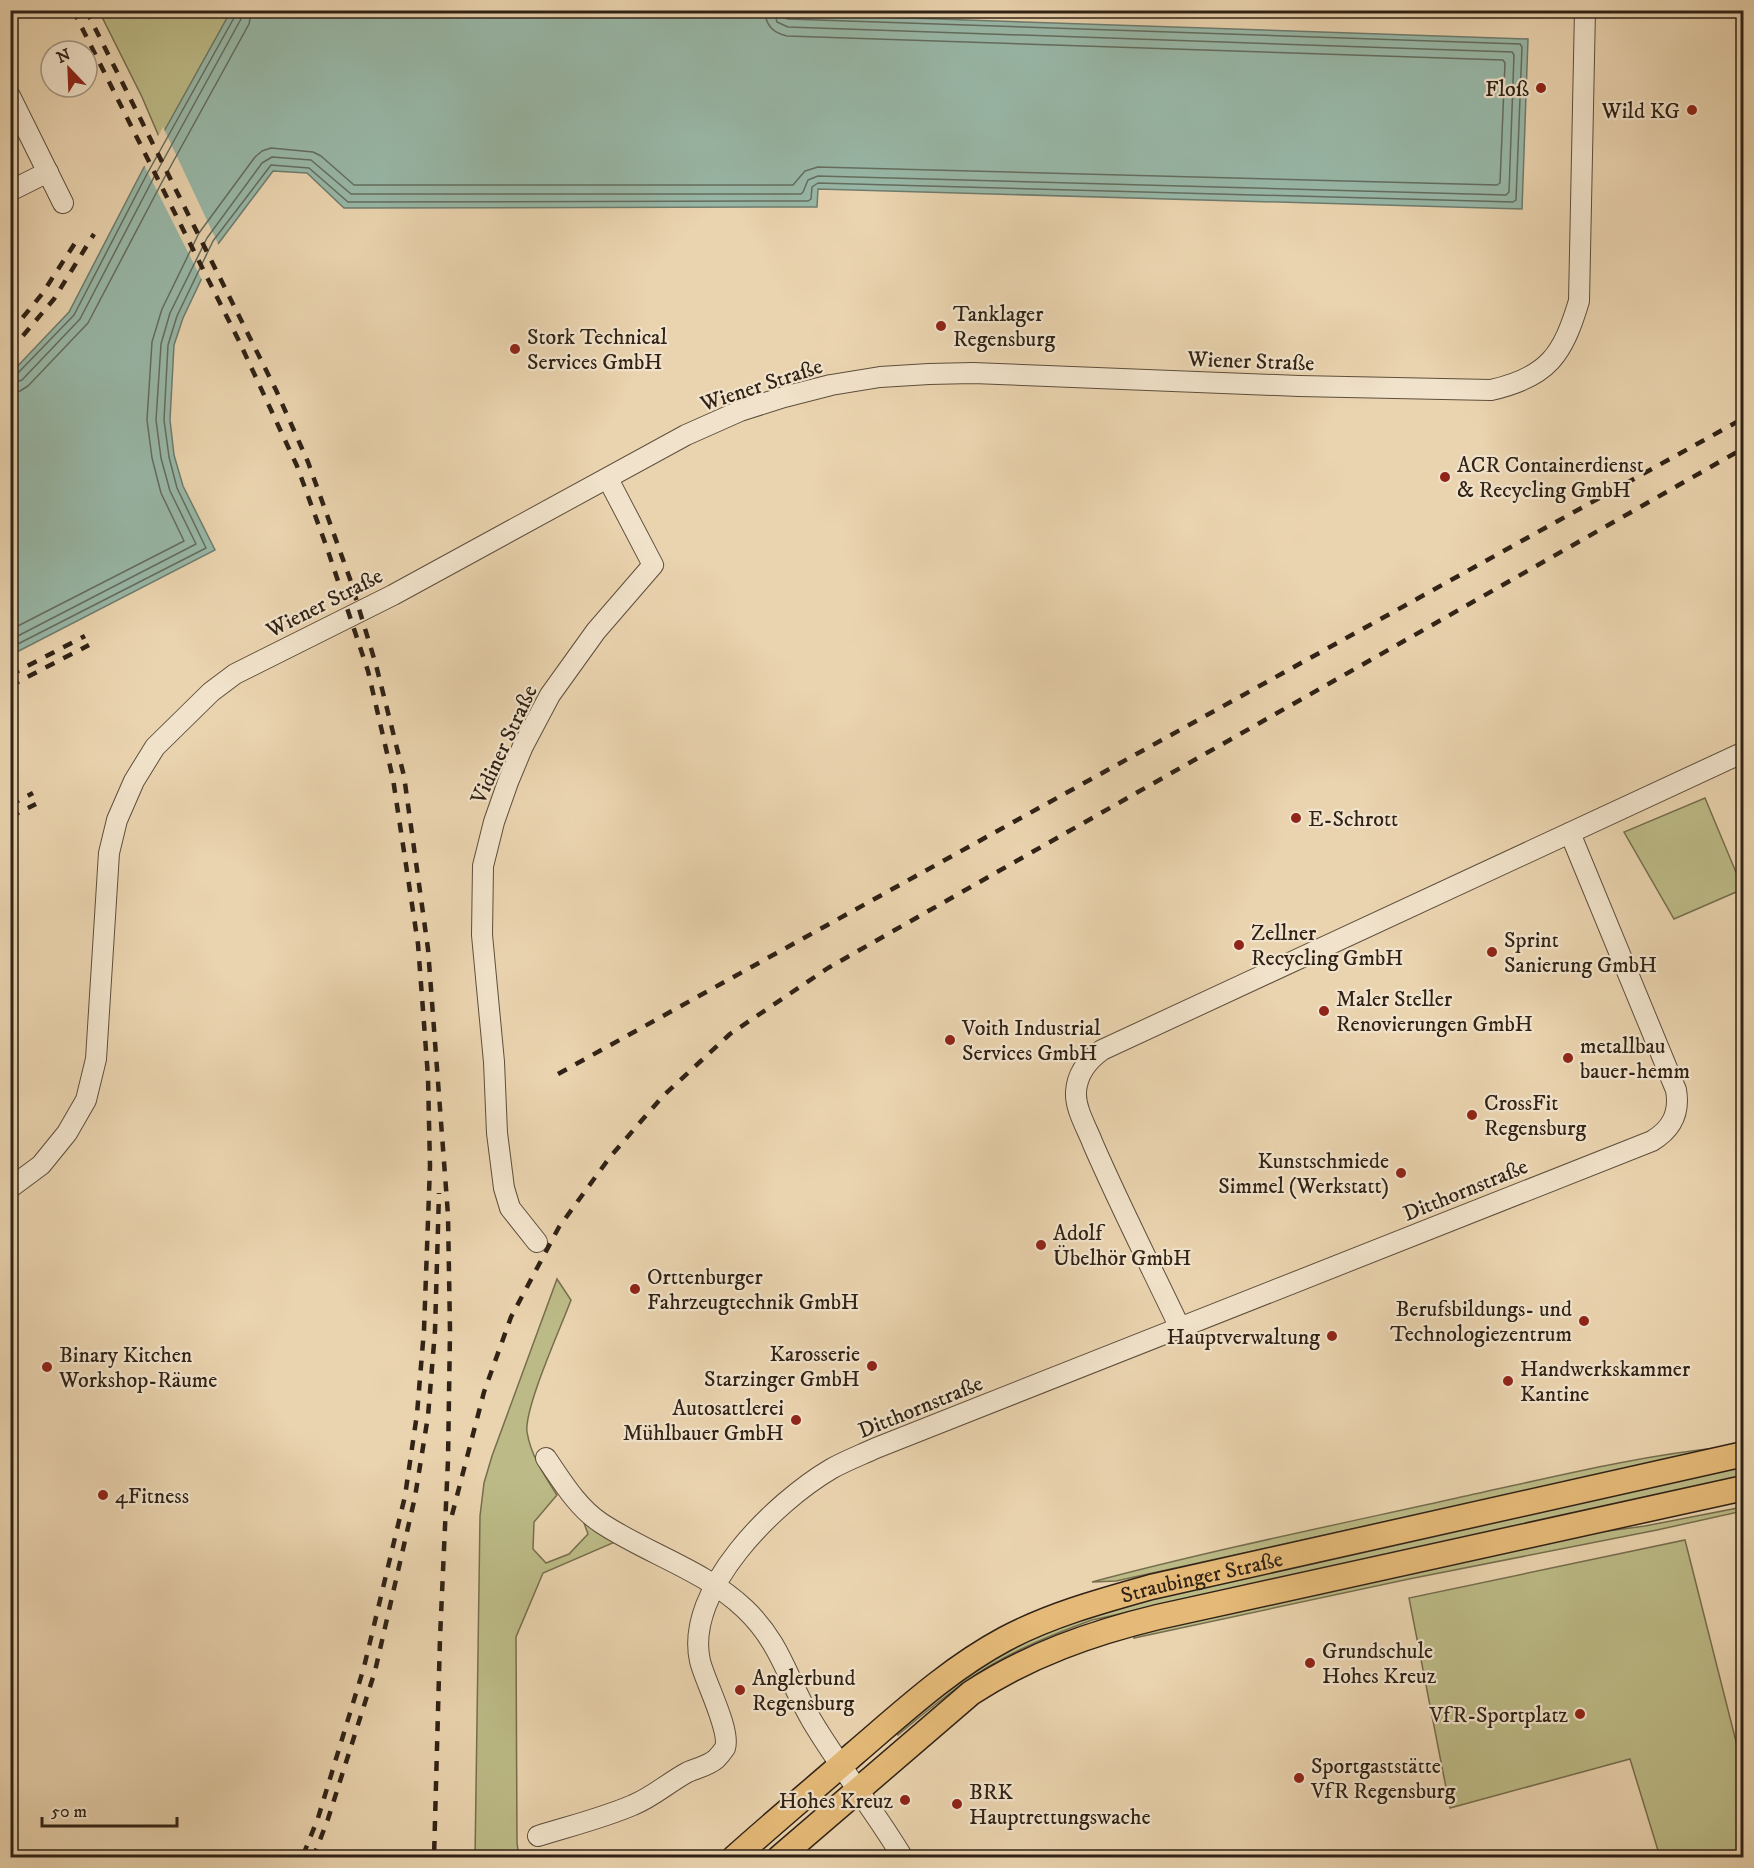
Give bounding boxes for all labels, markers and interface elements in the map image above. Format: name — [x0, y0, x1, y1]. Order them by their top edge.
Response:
north arrow — [39, 39, 99, 99]
text: N — [54, 44, 73, 68]
place label: Floß — [1485, 76, 1529, 103]
marker: Floß — [1534, 81, 1548, 95]
place label: Wild KG — [1601, 98, 1680, 125]
marker: Wild KG — [1685, 103, 1699, 117]
place label: Tanklager Regensburg — [953, 301, 1055, 353]
marker: Tanklager Regensburg — [934, 319, 948, 333]
place label: Stork Technical Services GmbH — [527, 324, 667, 376]
marker: Stork Technical Services GmbH — [508, 342, 522, 356]
street label: Wiener Straße — [1186, 346, 1315, 377]
street label: Wiener Straße — [696, 353, 826, 418]
place label: ACR Containerdienst & Recycling GmbH — [1457, 452, 1644, 504]
marker: ACR Containerdienst & Recycling GmbH — [1438, 470, 1452, 484]
street label: Wiener Straße — [261, 563, 387, 645]
street label: Vidiner Straße — [465, 681, 544, 809]
place label: E-Schrott — [1308, 806, 1398, 833]
marker: E-Schrott — [1289, 811, 1303, 825]
place label: Zellner Recycling GmbH — [1251, 920, 1403, 972]
place label: Sprint Sanierung GmbH — [1504, 927, 1657, 979]
marker: Zellner Recycling GmbH — [1232, 938, 1246, 952]
marker: Sprint Sanierung GmbH — [1485, 945, 1499, 959]
place label: Maler Steller Renovierungen GmbH — [1336, 986, 1533, 1038]
marker: Maler Steller Renovierungen GmbH — [1317, 1004, 1331, 1018]
place label: Voith Industrial Services GmbH — [961, 1015, 1101, 1067]
marker: Voith Industrial Services GmbH — [943, 1033, 957, 1047]
place label: metallbau bauer-hemm — [1580, 1033, 1690, 1085]
marker: metallbau bauer-hemm — [1561, 1051, 1575, 1065]
place label: CrossFit Regensburg — [1484, 1090, 1586, 1142]
marker: CrossFit Regensburg — [1465, 1108, 1479, 1122]
place label: Kunstschmiede Simmel (Werkstatt) — [1218, 1148, 1389, 1200]
street label: Ditthornstraße — [1399, 1153, 1532, 1228]
marker: Kunstschmiede Simmel (Werkstatt) — [1394, 1166, 1408, 1180]
place label: Adolf Übelhör GmbH — [1053, 1220, 1191, 1272]
marker: Adolf Übelhör GmbH — [1034, 1238, 1048, 1252]
place label: Orttenburger Fahrzeugtechnik GmbH — [647, 1264, 859, 1316]
marker: Orttenburger Fahrzeugtechnik GmbH — [628, 1282, 642, 1296]
place label: Berufsbildungs- und Technologiezentrum — [1390, 1296, 1572, 1348]
marker: Berufsbildungs- und Technologiezentrum — [1577, 1314, 1591, 1328]
place label: Hauptverwaltung — [1167, 1324, 1320, 1351]
marker: Hauptverwaltung — [1325, 1329, 1339, 1343]
place label: Karosserie Starzinger GmbH — [704, 1341, 860, 1393]
place label: Binary Kitchen Workshop-Räume — [58, 1342, 217, 1394]
place label: Handwerkskammer Kantine — [1520, 1356, 1691, 1408]
marker: Karosserie Starzinger GmbH — [865, 1359, 879, 1373]
marker: Binary Kitchen Workshop-Räume — [40, 1360, 54, 1374]
street label: Ditthornstraße — [854, 1370, 987, 1445]
marker: Handwerkskammer Kantine — [1501, 1374, 1515, 1388]
place label: Autosattlerei Mühlbauer GmbH — [623, 1395, 784, 1447]
marker: Autosattlerei Mühlbauer GmbH — [789, 1413, 803, 1427]
place label: 4Fitness — [115, 1483, 189, 1510]
marker: 4Fitness — [96, 1488, 110, 1502]
street label: Straubinger Straße — [1118, 1546, 1285, 1610]
place label: Grundschule Hohes Kreuz — [1322, 1638, 1437, 1690]
marker: Grundschule Hohes Kreuz — [1303, 1656, 1317, 1670]
place label: Anglerbund Regensburg — [752, 1665, 855, 1717]
marker: Anglerbund Regensburg — [733, 1683, 747, 1697]
place label: VfR-Sportplatz — [1429, 1702, 1568, 1729]
marker: VfR-Sportplatz — [1573, 1707, 1587, 1721]
place label: Sportgaststätte VfR Regensburg — [1310, 1753, 1456, 1805]
marker: Sportgaststätte VfR Regensburg — [1292, 1771, 1306, 1785]
place label: BRK Hauptrettungswache — [969, 1779, 1151, 1831]
place label: Hohes Kreuz — [779, 1788, 893, 1815]
scale bar — [42, 1790, 177, 1828]
marker: Hohes Kreuz — [898, 1793, 912, 1807]
marker: BRK Hauptrettungswache — [950, 1797, 964, 1811]
text: 50 m — [51, 1801, 87, 1823]

